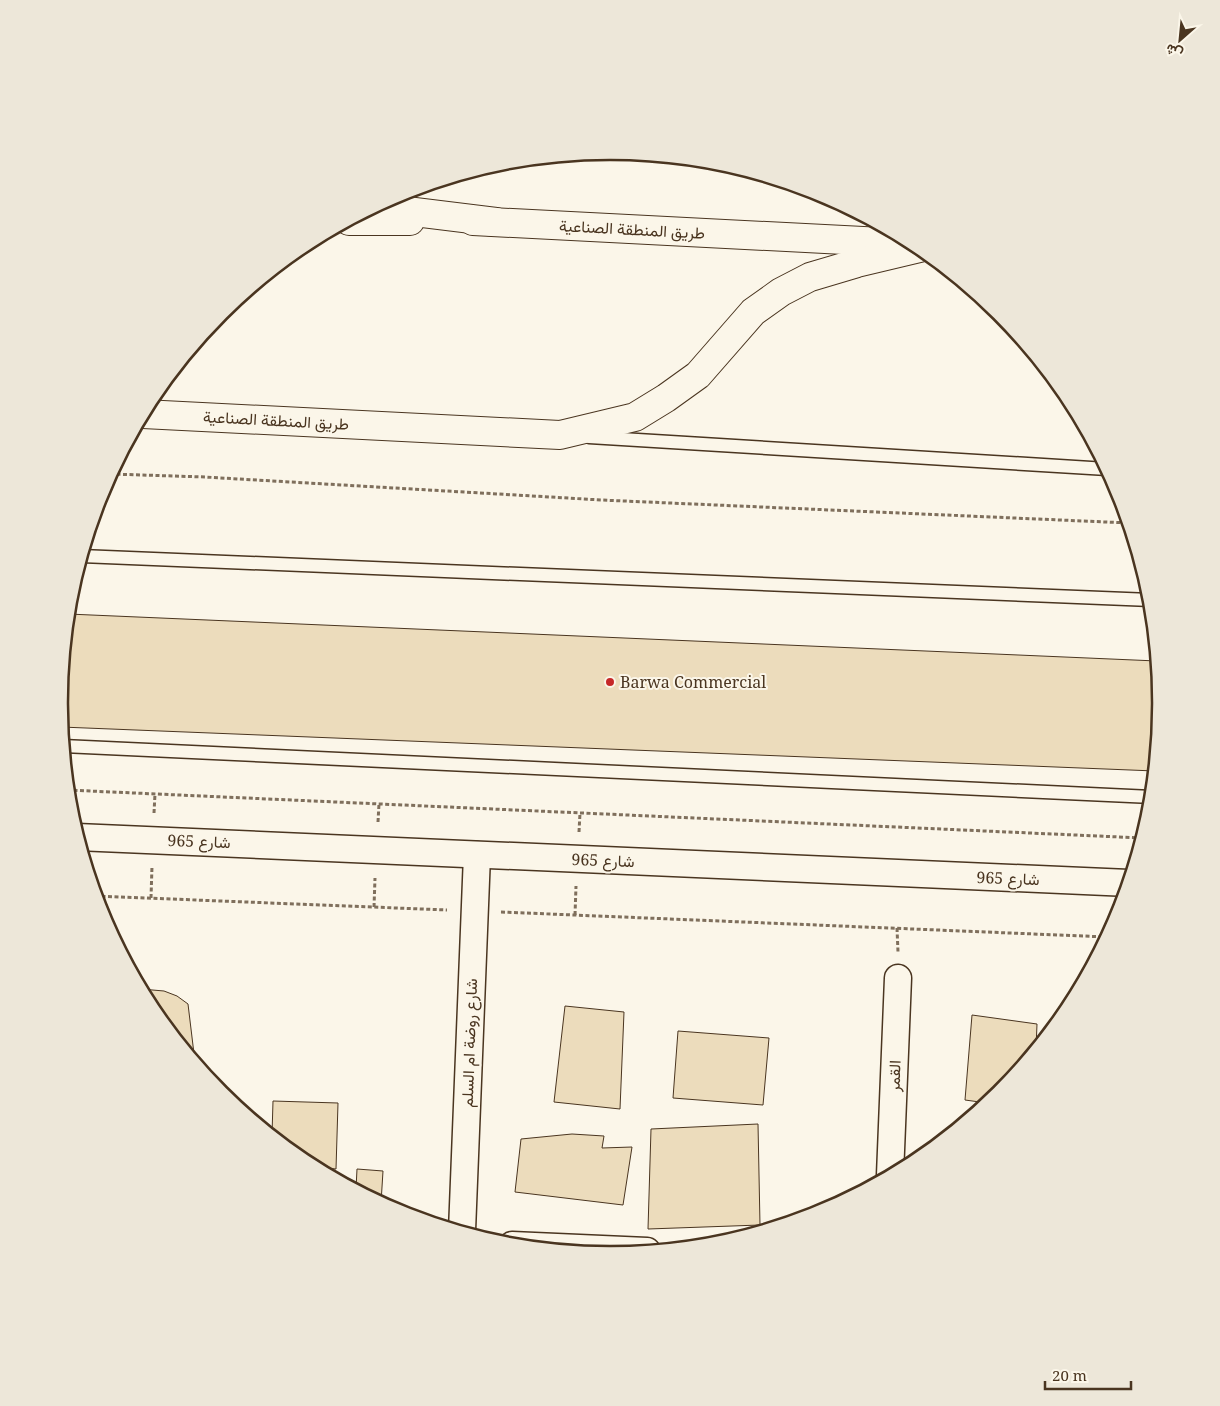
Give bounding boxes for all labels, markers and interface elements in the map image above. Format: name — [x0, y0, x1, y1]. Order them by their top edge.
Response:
north arrow — [1155, 15, 1205, 65]
text: ش — [1162, 40, 1186, 64]
street label: طريق المنطقة الصناعية — [558, 214, 706, 244]
street label: طريق المنطقة الصناعية — [202, 405, 350, 435]
place label: Barwa Commercial — [620, 671, 766, 693]
marker: Barwa Commercial — [604, 676, 616, 688]
street label: شارع 965 — [167, 829, 231, 854]
street label: شارع 965 — [571, 848, 635, 873]
street label: شارع 965 — [976, 866, 1040, 891]
street label: شارع روضة ام السلم — [456, 978, 483, 1108]
street label: القمر — [882, 1060, 906, 1093]
scale bar — [1045, 1358, 1131, 1390]
text: 20 m — [1052, 1365, 1087, 1385]

